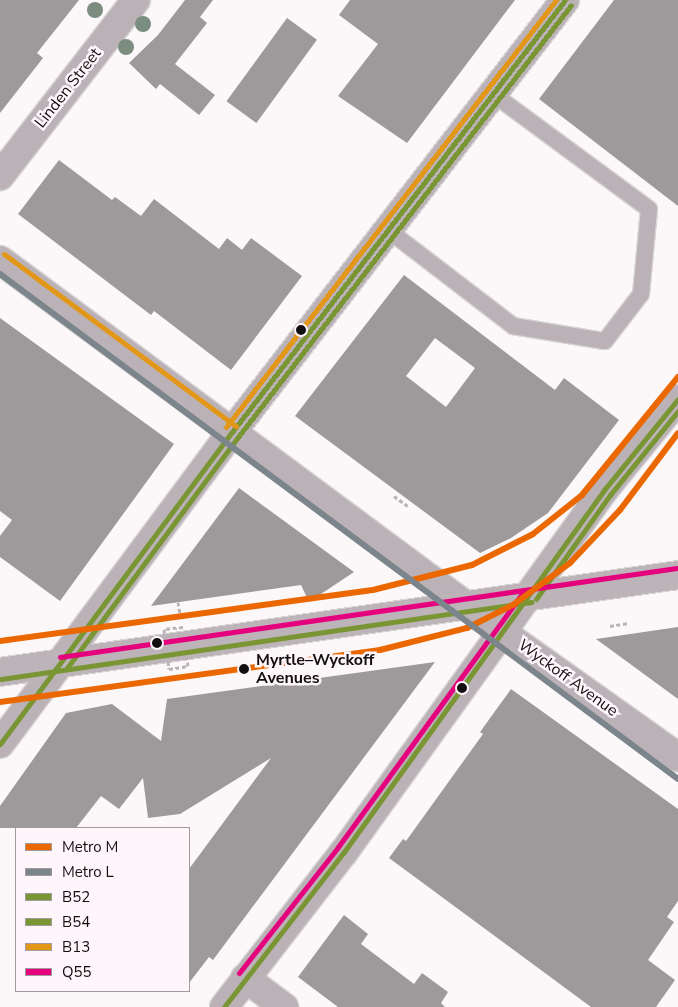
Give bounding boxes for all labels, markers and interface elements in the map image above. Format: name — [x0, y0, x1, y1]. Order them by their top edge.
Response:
street label: Linden Street — [31, 44, 105, 132]
unlabelled marker — [296, 325, 306, 335]
street label: Wyckoff Avenue — [515, 635, 621, 721]
unlabelled marker — [152, 638, 162, 648]
place label: Myrtle–Wyckoff Avenues — [256, 650, 374, 688]
marker: Myrtle–Wyckoff Avenues — [236, 661, 252, 677]
unlabelled marker — [457, 683, 467, 693]
legend — [15, 827, 190, 992]
text: Metro M — [62, 837, 118, 857]
text: Metro L — [62, 862, 114, 882]
text: B52 — [62, 887, 90, 907]
text: B54 — [62, 912, 90, 932]
text: B13 — [62, 937, 90, 957]
text: Q55 — [62, 962, 92, 982]

